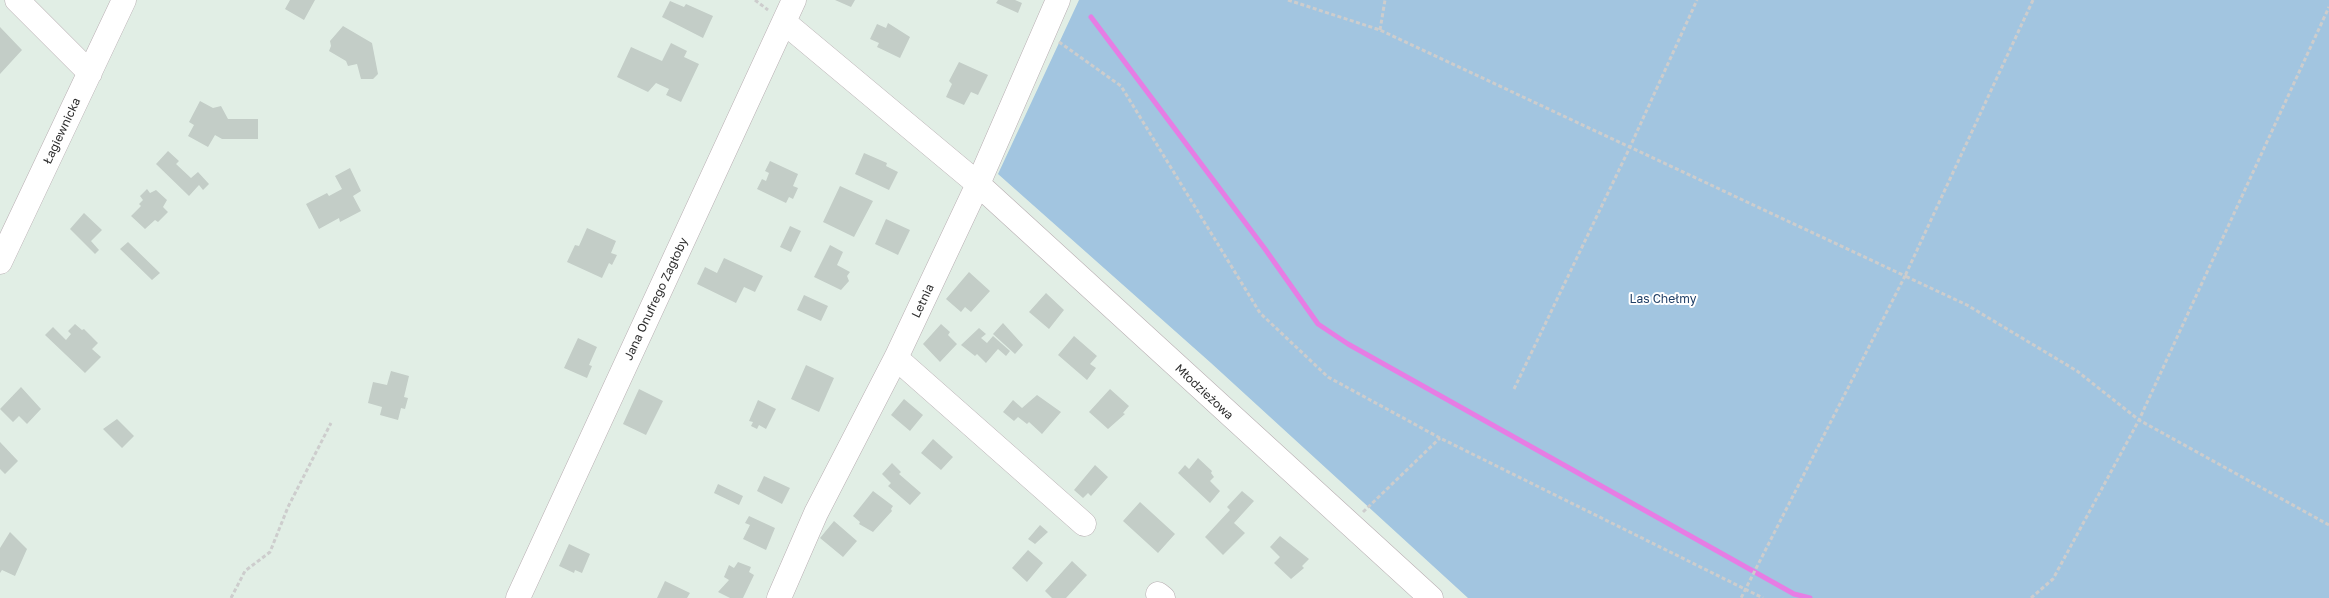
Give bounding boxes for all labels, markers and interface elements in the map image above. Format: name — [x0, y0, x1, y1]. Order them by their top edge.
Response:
street label: Łagiewnicka — [40, 95, 84, 167]
street label: Jana Onufrego Zagłoby — [621, 235, 691, 363]
street label: Letnia — [909, 282, 937, 320]
park label: Las Chełmy — [1630, 292, 1696, 306]
street label: Młodzieżowa — [1172, 361, 1236, 423]

